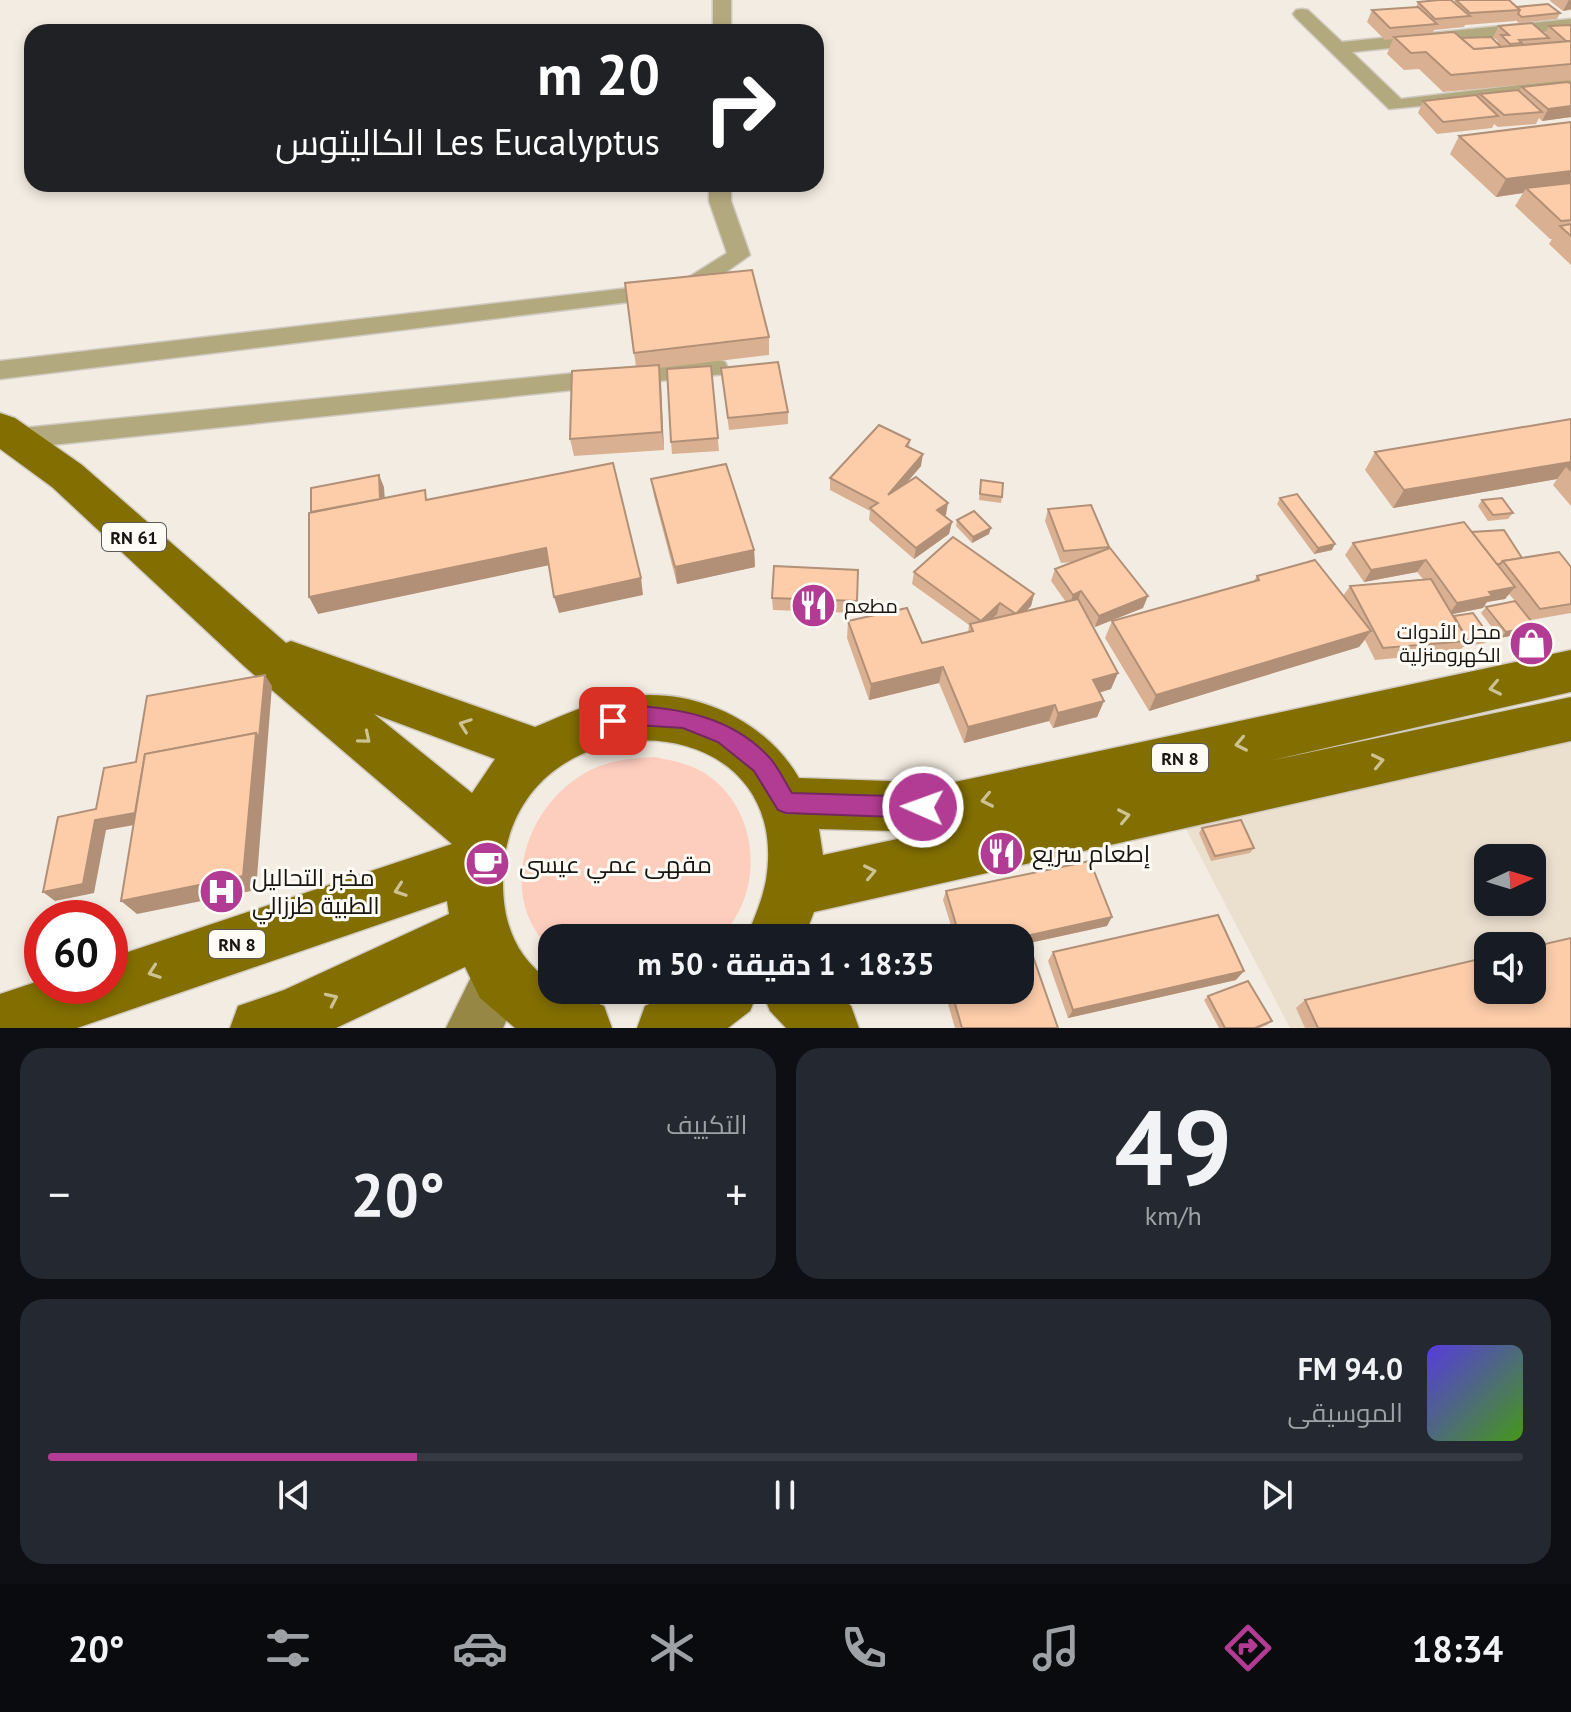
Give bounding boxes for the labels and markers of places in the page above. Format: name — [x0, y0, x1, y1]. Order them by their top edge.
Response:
restaurant icon: مطعم — [789, 582, 837, 630]
place label: مطعم — [844, 593, 898, 620]
place label: محل الأدوات الكهرومنزلية — [1397, 619, 1501, 668]
shop icon: محل الأدوات الكهرومنزلية — [1508, 619, 1556, 667]
pin — [579, 687, 647, 755]
restaurant icon: إطعام سريع — [977, 829, 1025, 877]
place label: إطعام سريع — [1032, 838, 1150, 870]
cafe icon: مقهى عمي عيسى — [464, 840, 512, 888]
place label: مقهى عمي عيسى — [519, 849, 712, 884]
place label: مخبر التحاليل الطبية طرزالي — [252, 862, 380, 925]
hospital icon: مخبر التحاليل الطبية طرزالي — [197, 867, 245, 915]

